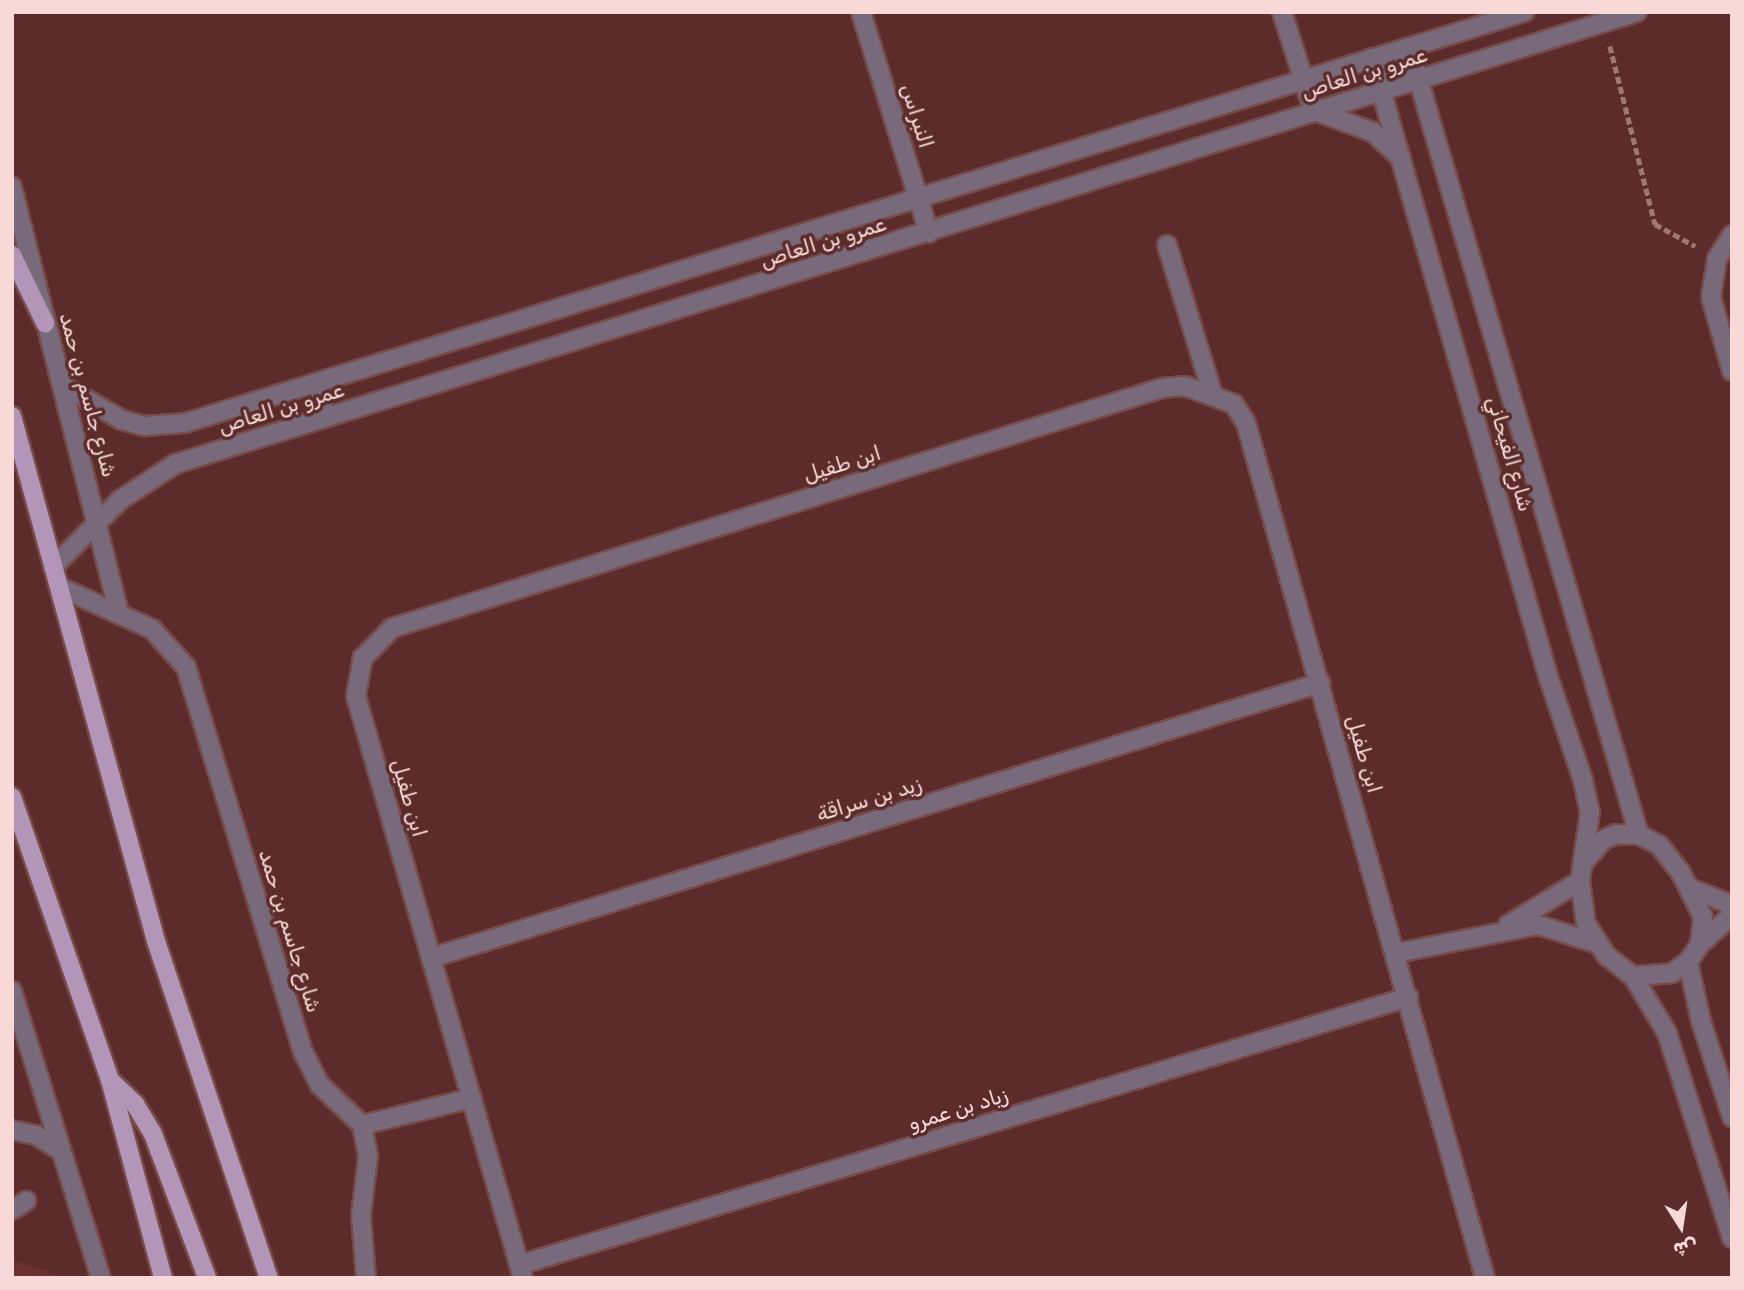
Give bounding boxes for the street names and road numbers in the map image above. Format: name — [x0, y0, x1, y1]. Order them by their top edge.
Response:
street label: عمرو بن العاص — [1298, 42, 1430, 104]
street label: النبراس — [895, 81, 939, 151]
street label: عمرو بن العاص — [757, 211, 889, 273]
street label: شارع جاسم بن حمد — [54, 310, 122, 480]
street label: عمرو بن العاص — [215, 377, 347, 439]
street label: شارع الفيحاني — [1482, 394, 1538, 514]
street label: ابن طفيل — [800, 440, 884, 488]
street label: ابن طفيل — [1341, 712, 1387, 796]
street label: ابن طفيل — [386, 756, 432, 840]
street label: زيد بن سراقة — [813, 771, 925, 827]
street label: شارع جاسم بن حمد — [253, 846, 327, 1016]
street label: زياد بن عمرو — [905, 1082, 1011, 1136]

